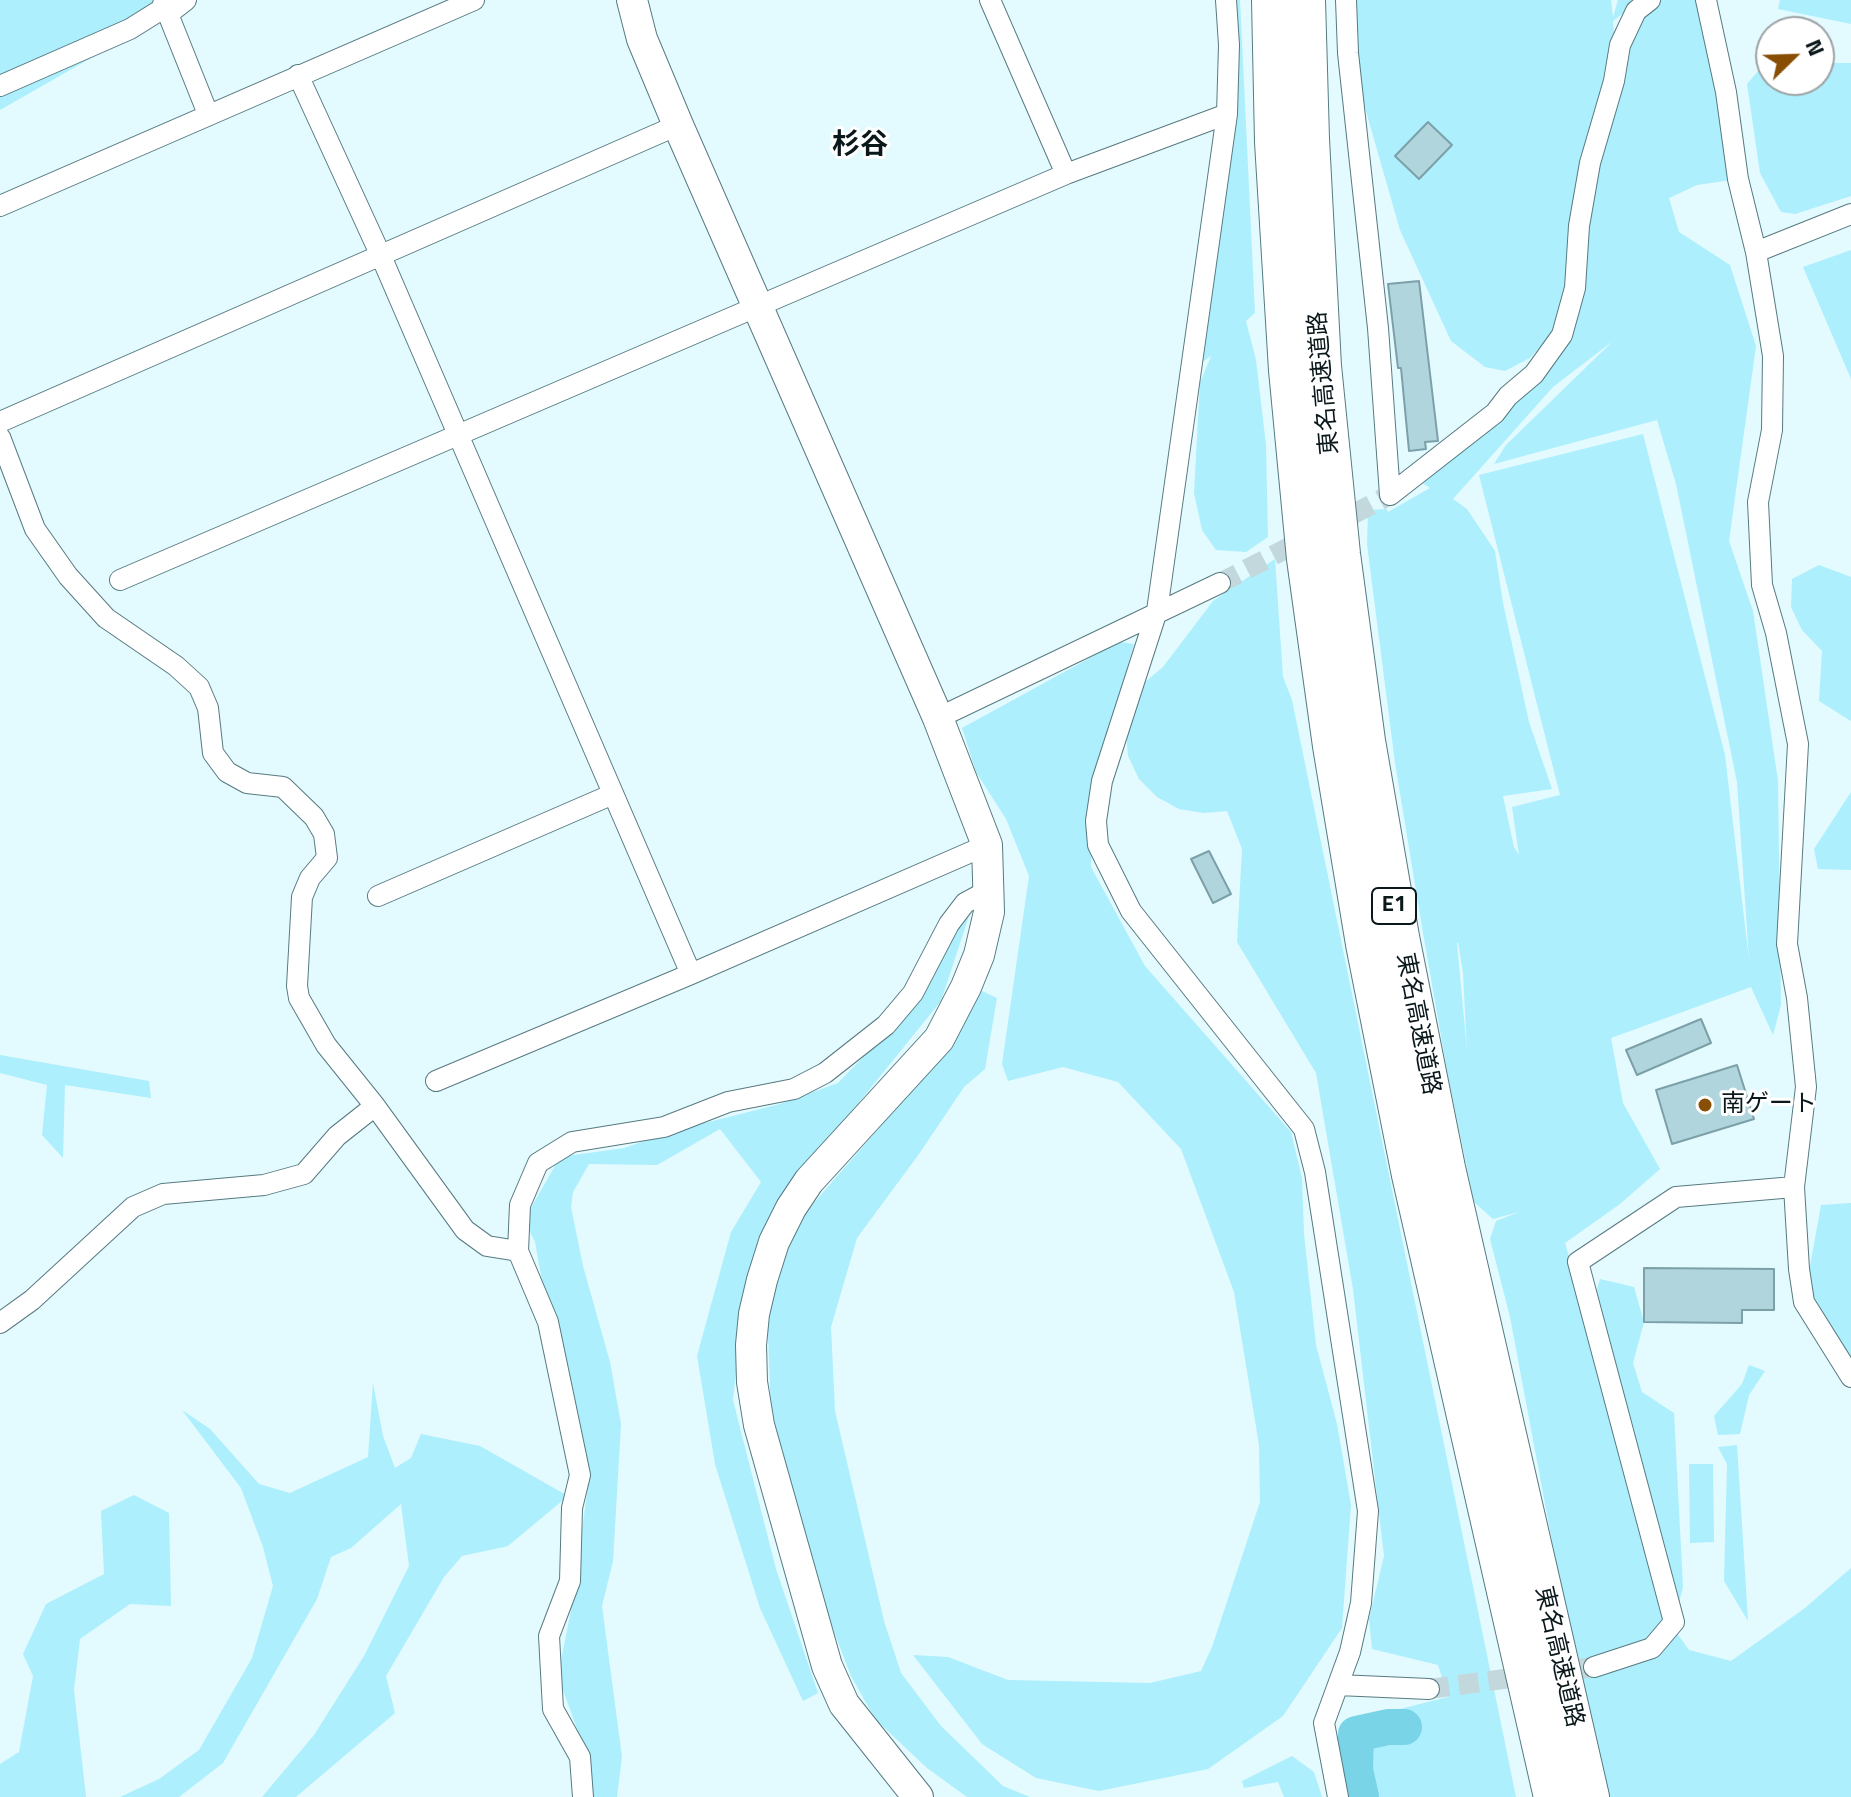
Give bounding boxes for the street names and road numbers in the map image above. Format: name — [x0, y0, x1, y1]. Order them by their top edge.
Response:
street label: 東名高速道路 — [1304, 310, 1346, 456]
road number: E1 — [1372, 888, 1416, 924]
street label: 東名高速道路 — [1389, 951, 1445, 1097]
street label: 東名高速道路 — [1528, 1584, 1588, 1730]

